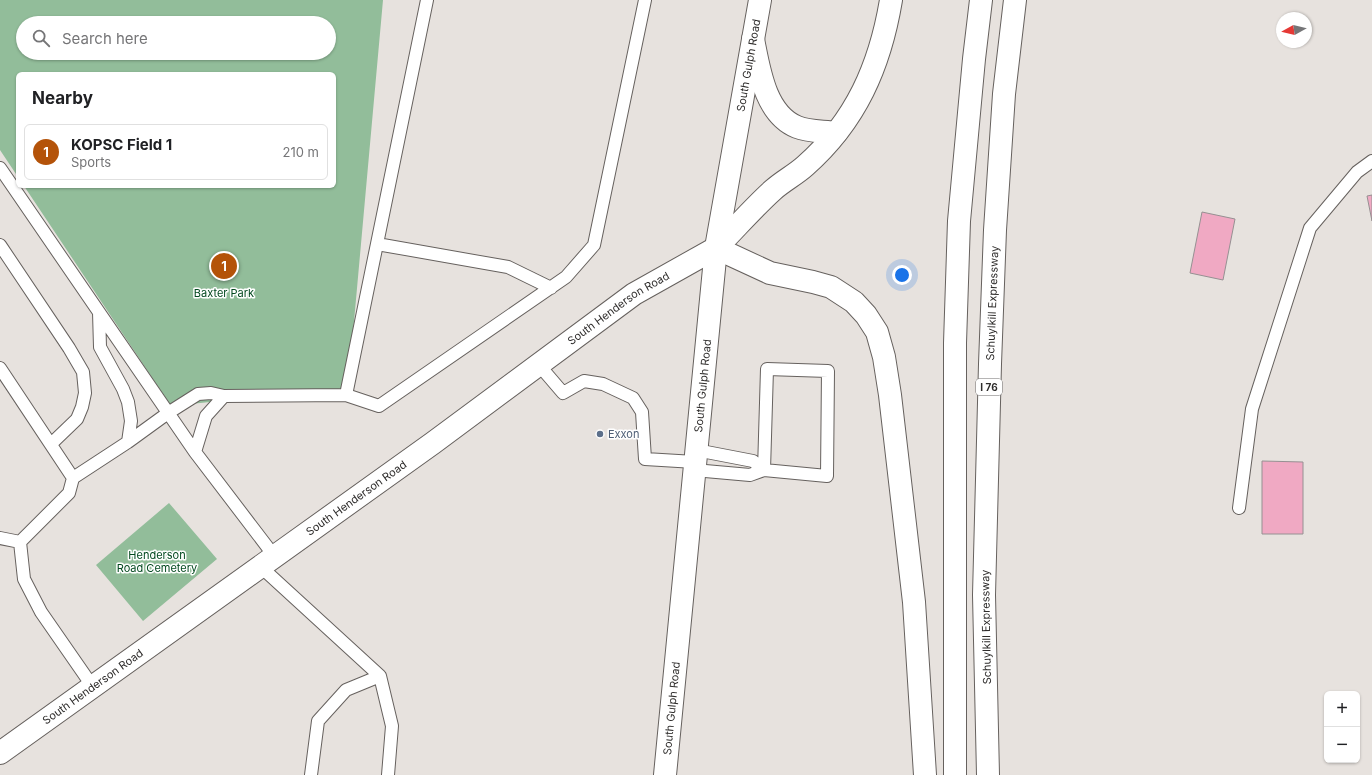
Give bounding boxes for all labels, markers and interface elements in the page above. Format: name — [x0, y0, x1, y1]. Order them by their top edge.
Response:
north arrow — [1276, 12, 1312, 48]
search box — [16, 16, 336, 60]
street label: South Gulph Road — [733, 18, 763, 113]
icon: search — [30, 27, 52, 49]
text: Search here — [62, 29, 148, 48]
text: Nearby — [32, 88, 93, 108]
text: KOPSC Field 1 — [71, 135, 172, 154]
text: 1 — [43, 144, 49, 160]
text: 210 m — [283, 144, 319, 160]
text: Sports — [71, 154, 111, 170]
street label: Schuylkill Expressway — [983, 245, 1001, 361]
pin: 1 — [211, 251, 237, 281]
your location — [892, 265, 912, 285]
street label: South Henderson Road — [565, 269, 672, 348]
park label: Baxter Park — [194, 286, 254, 300]
street label: South Gulph Road — [691, 338, 714, 433]
road number: I 76 — [976, 379, 1002, 395]
place label: Exxon — [608, 427, 639, 441]
marker: Exxon — [595, 429, 605, 439]
street label: South Henderson Road — [303, 457, 409, 539]
park label: Henderson Road Cemetery — [117, 548, 197, 575]
street label: Schuylkill Expressway — [978, 569, 994, 685]
street label: South Henderson Road — [40, 646, 146, 727]
street label: South Gulph Road — [660, 661, 683, 756]
map controls — [1324, 691, 1360, 763]
button: + — [1324, 691, 1360, 727]
button: − — [1324, 727, 1360, 763]

